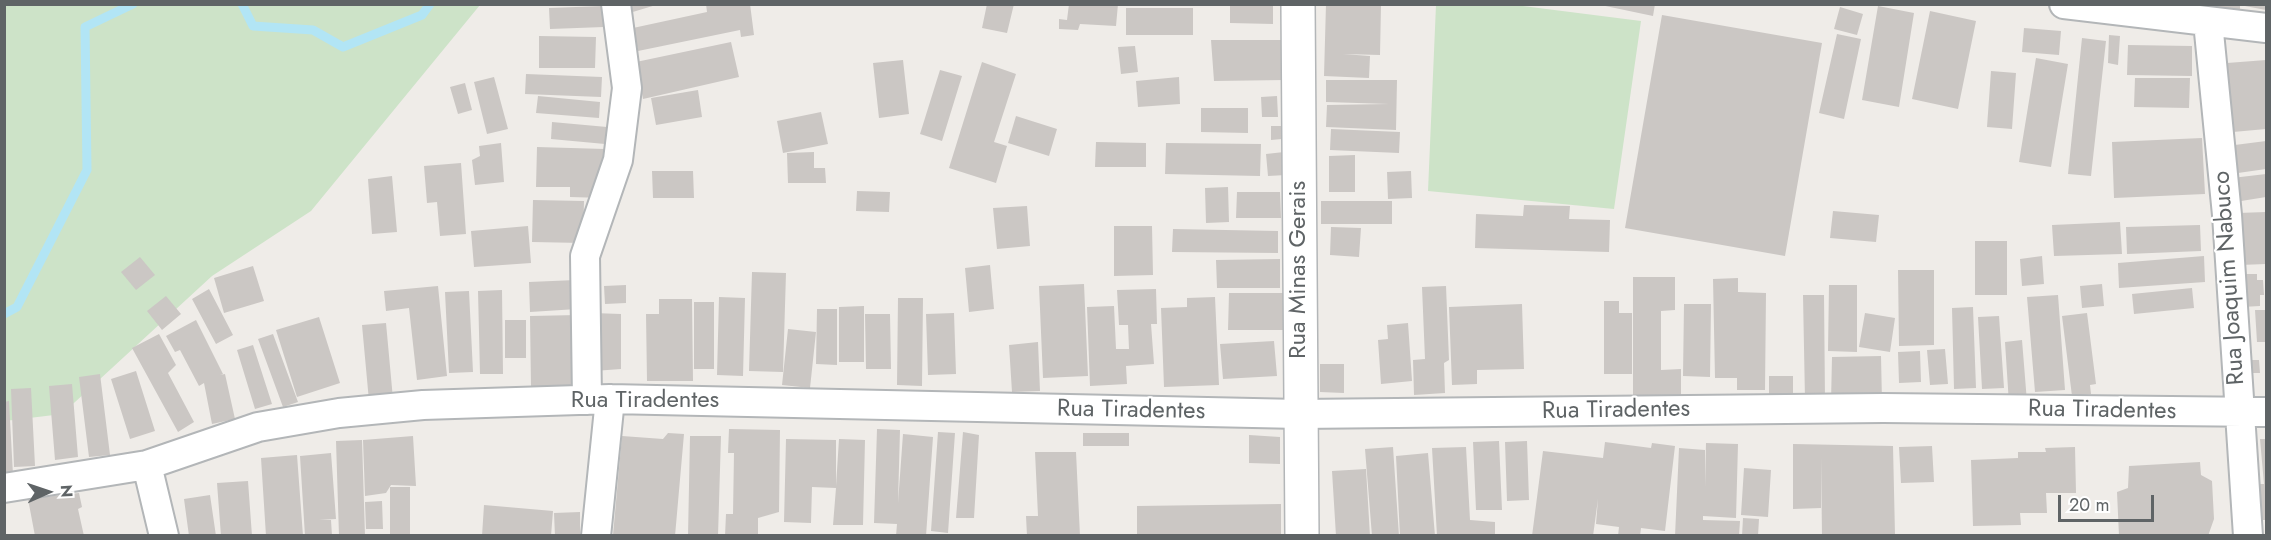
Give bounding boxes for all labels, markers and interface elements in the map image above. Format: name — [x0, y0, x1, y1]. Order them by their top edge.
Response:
street label: Rua Joaquim Nabuco — [2208, 170, 2252, 386]
street label: Rua Minas Gerais — [1285, 181, 1313, 359]
street label: Rua Tiradentes — [571, 387, 719, 415]
street label: Rua Tiradentes — [1057, 395, 1205, 427]
street label: Rua Tiradentes — [1542, 395, 1690, 427]
street label: Rua Tiradentes — [2028, 395, 2176, 427]
north arrow — [18, 462, 78, 522]
scale bar — [2061, 483, 2157, 521]
text: N — [55, 484, 78, 498]
text: 20 m — [2069, 492, 2109, 518]

